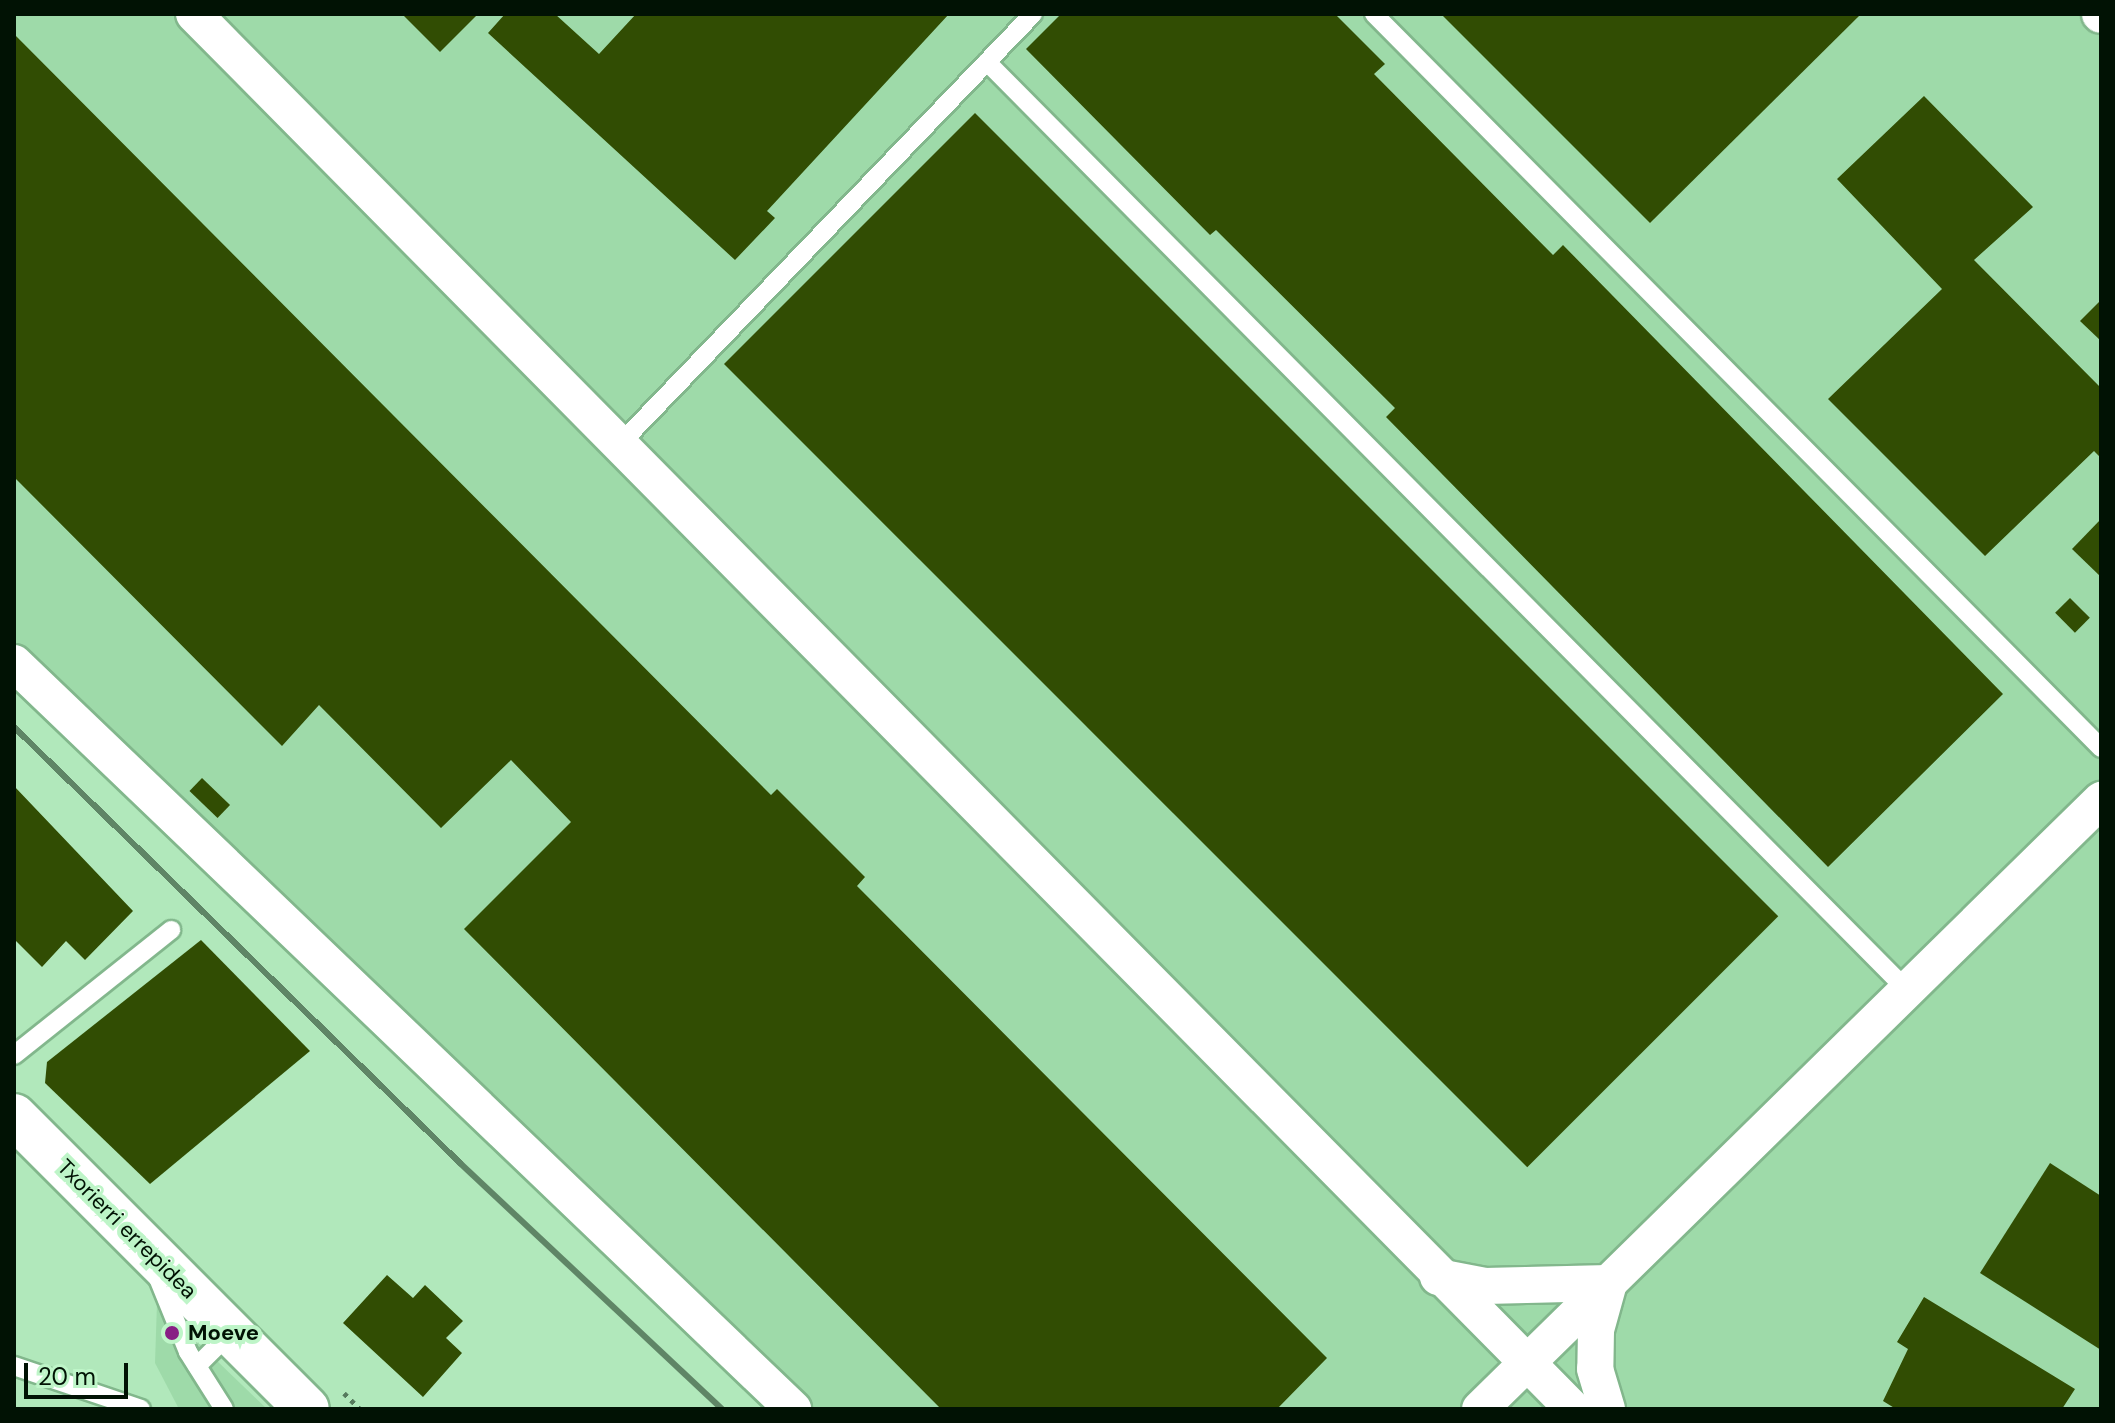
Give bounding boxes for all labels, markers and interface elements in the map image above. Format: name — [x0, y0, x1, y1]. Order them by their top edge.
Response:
street label: Txorierri errepidea — [52, 1154, 202, 1304]
place label: Moeve — [188, 1320, 259, 1346]
marker: Moeve — [163, 1324, 181, 1342]
scale bar — [28, 1347, 132, 1397]
text: 20 m — [38, 1361, 96, 1392]

